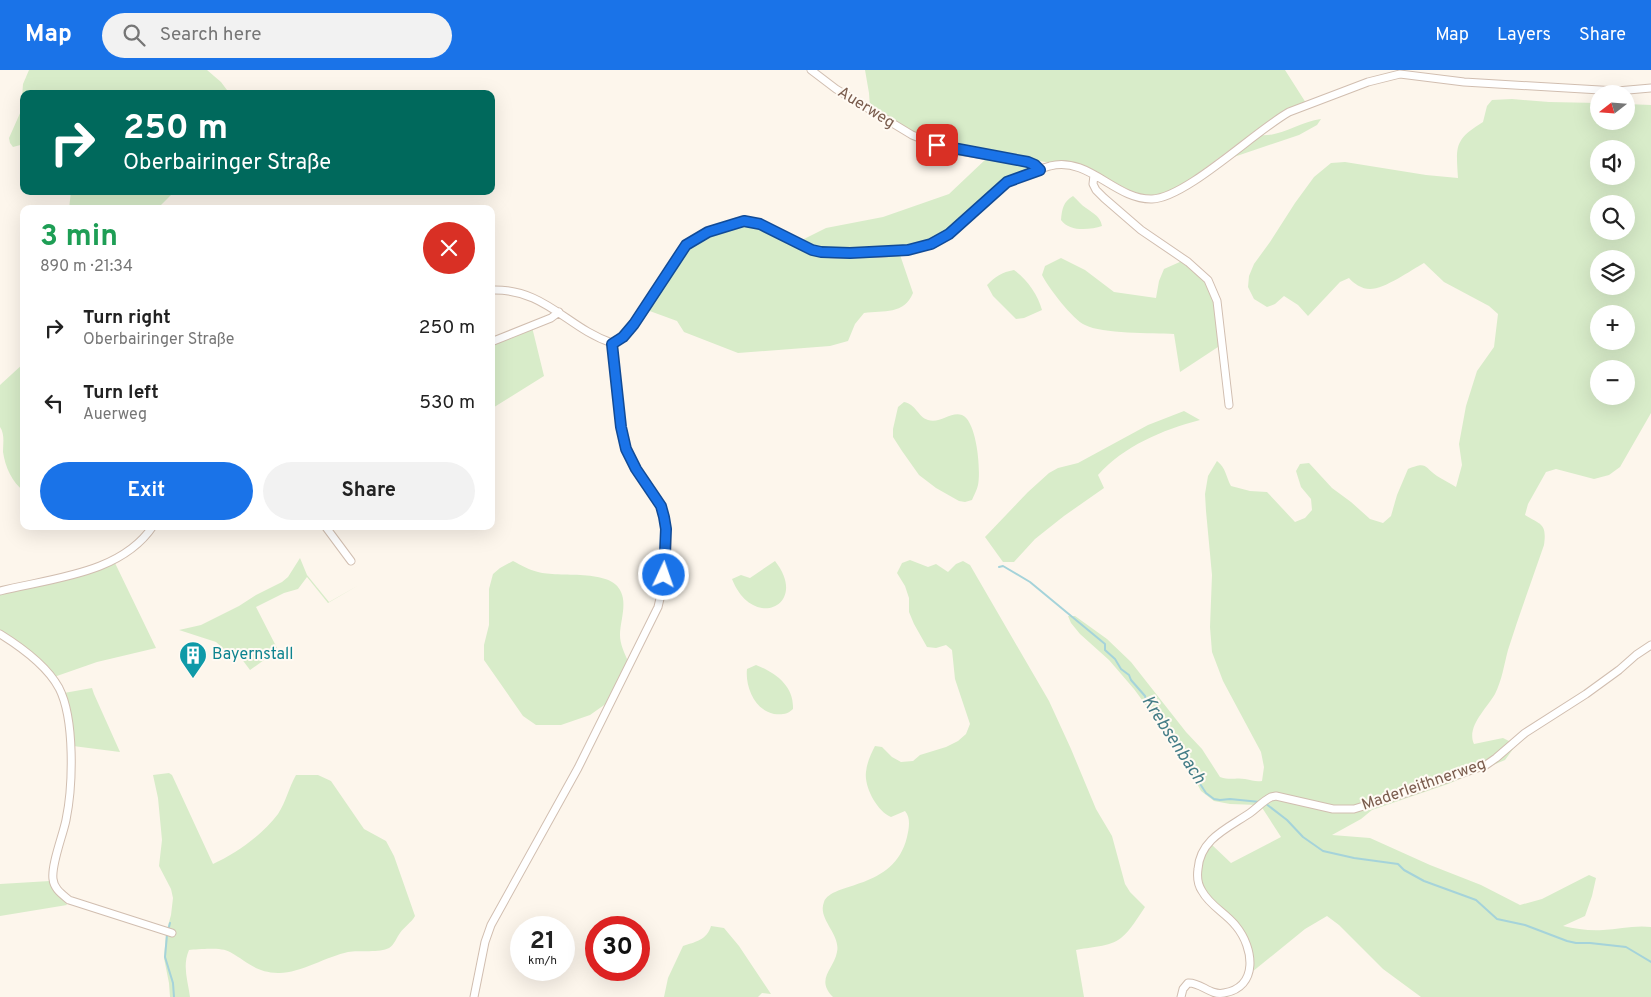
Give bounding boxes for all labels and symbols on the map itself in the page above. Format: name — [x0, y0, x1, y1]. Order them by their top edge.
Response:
street label: Auerweg — [834, 83, 898, 133]
north arrow — [1590, 85, 1635, 130]
pin — [916, 124, 958, 166]
position arrow — [637, 548, 689, 600]
building icon: Bayernstall — [178, 640, 208, 679]
place label: Bayernstall — [212, 645, 293, 665]
water label: Krebsenbach — [1136, 691, 1210, 789]
street label: Maderleithnerweg — [1359, 754, 1489, 816]
speed limit sign: 30 — [585, 916, 650, 981]

